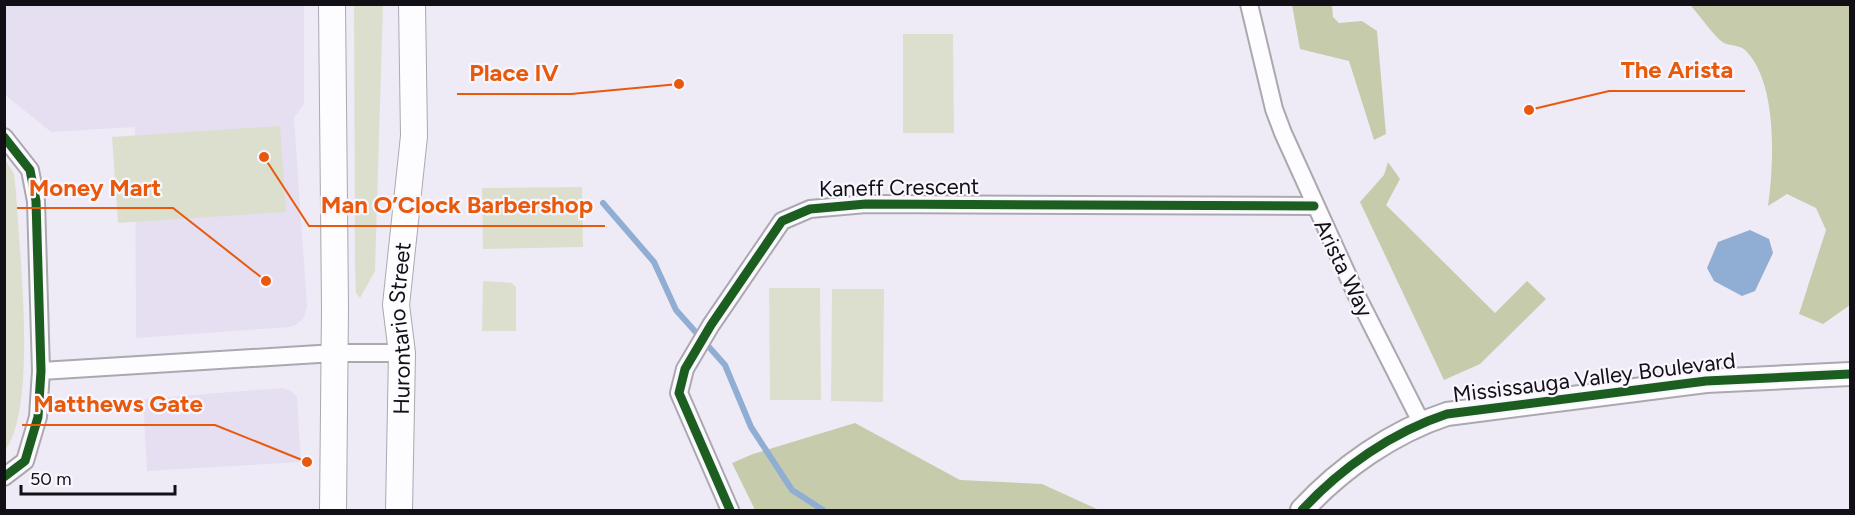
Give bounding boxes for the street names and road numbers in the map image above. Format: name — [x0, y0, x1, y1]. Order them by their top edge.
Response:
street label: Kaneff Crescent — [819, 173, 979, 202]
street label: Arista Way — [1308, 215, 1379, 322]
street label: Hurontario Street — [383, 241, 417, 415]
street label: Mississauga Valley Boulevard — [1451, 347, 1737, 408]

